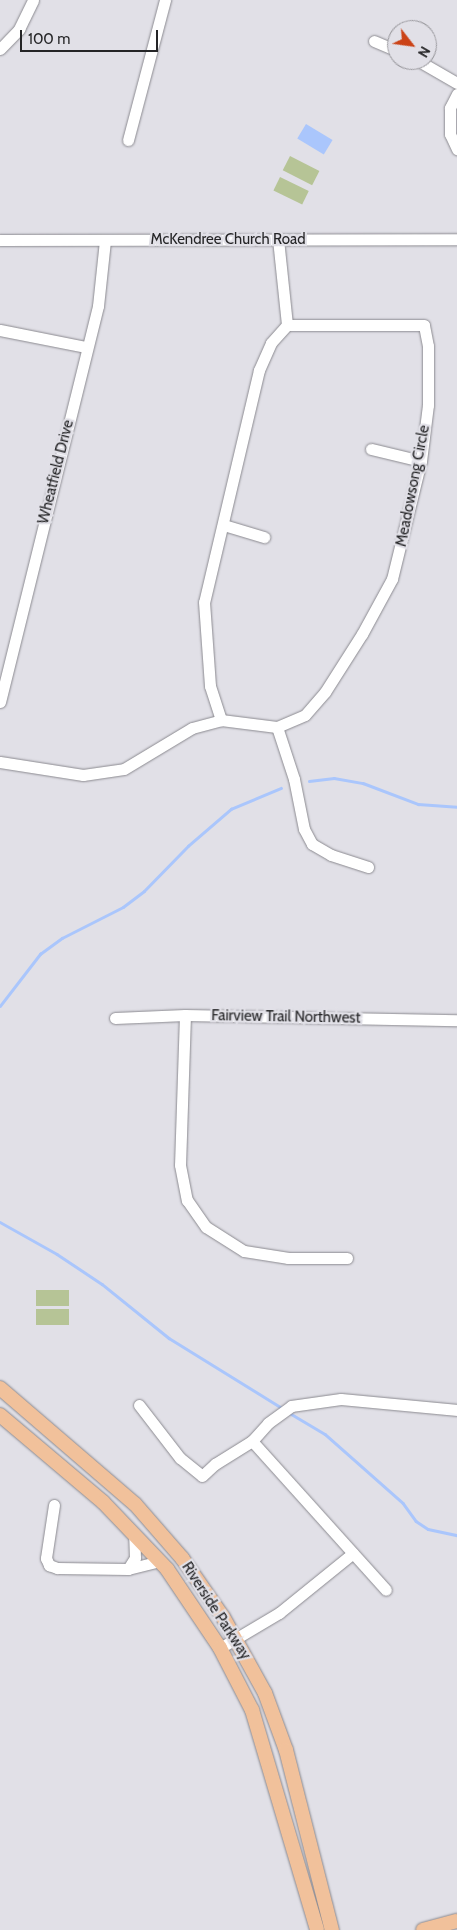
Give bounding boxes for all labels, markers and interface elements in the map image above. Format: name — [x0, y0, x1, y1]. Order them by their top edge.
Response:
scale bar — [22, 20, 160, 52]
north arrow — [387, 20, 437, 70]
text: 100 m — [28, 30, 70, 48]
text: N — [414, 43, 434, 61]
street label: McKendree Church Road — [151, 231, 305, 249]
street label: Wheatfield Drive — [34, 418, 78, 526]
street label: Meadowsong Circle — [392, 424, 434, 548]
street label: Fairview Trail Northwest — [211, 1007, 361, 1027]
street label: Riverside Parkway — [178, 1559, 254, 1663]

